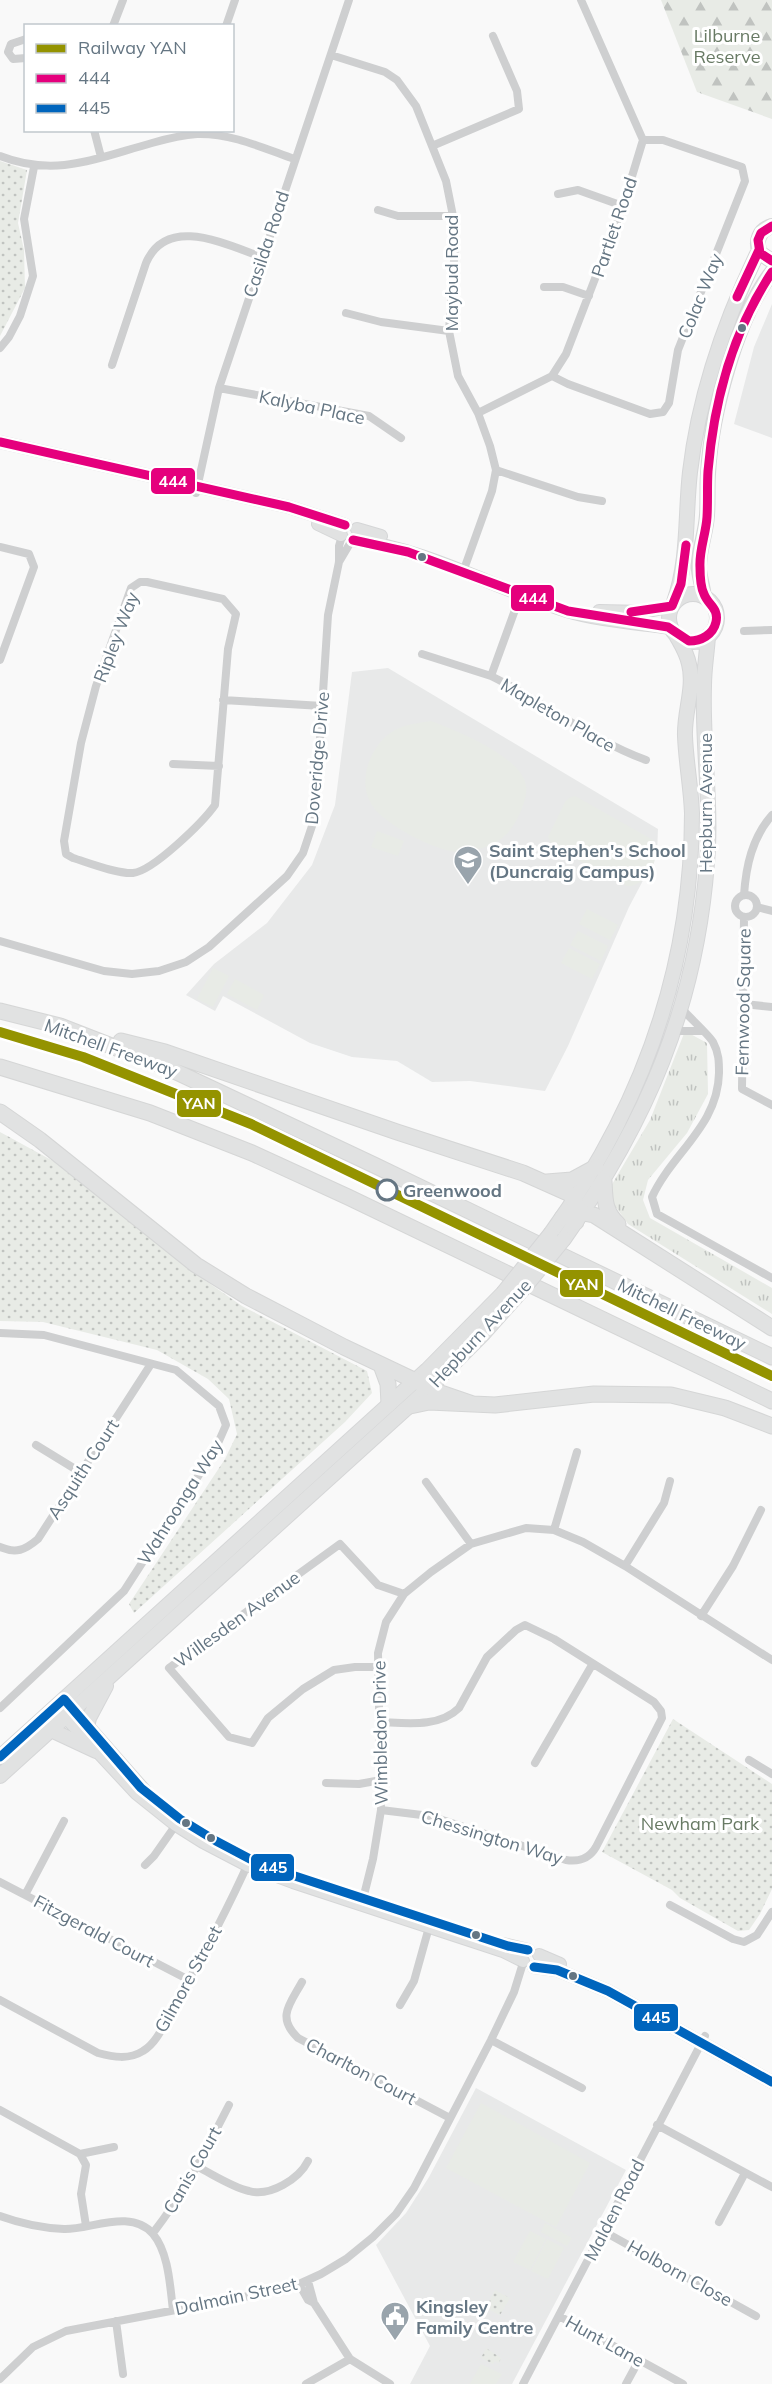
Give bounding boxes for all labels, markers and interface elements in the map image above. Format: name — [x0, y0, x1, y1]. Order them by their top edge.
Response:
legend — [24, 24, 234, 132]
park label: Lilburne Reserve — [693, 24, 761, 68]
text: Railway YAN — [78, 36, 187, 59]
text: 444 — [78, 66, 111, 89]
text: 445 — [78, 96, 111, 119]
street label: Partlet Road — [586, 174, 642, 280]
street label: Casilda Road — [238, 188, 294, 300]
street label: Maybud Road — [440, 215, 463, 331]
street label: Colac Way — [672, 250, 728, 342]
unlabelled marker — [736, 322, 748, 334]
street label: Kalyba Place — [257, 385, 367, 429]
line badge: 444 — [150, 467, 196, 495]
text: 444 — [159, 471, 188, 491]
unlabelled marker — [416, 551, 428, 563]
line badge: 444 — [510, 584, 555, 612]
street label: Ripley Way — [88, 588, 144, 685]
text: 444 — [519, 588, 548, 608]
street label: Mapleton Place — [497, 673, 619, 757]
street label: Doveridge Drive — [300, 691, 334, 825]
street label: Hepburn Avenue — [694, 733, 717, 873]
place label: Saint Stephen's School (Duncraig Campus) — [489, 839, 686, 883]
school or university icon: Saint Stephen's School (Duncraig Campus) — [452, 844, 484, 886]
street label: Fernwood Square — [730, 928, 756, 1076]
street label: Mitchell Freeway — [41, 1013, 181, 1083]
line badge: YAN — [176, 1089, 222, 1118]
text: YAN — [181, 1093, 216, 1113]
marker: Greenwood — [376, 1179, 398, 1201]
place label: Greenwood — [403, 1179, 502, 1202]
line badge: YAN — [559, 1269, 604, 1298]
street label: Mitchell Freeway — [614, 1273, 750, 1355]
street label: Hepburn Avenue — [424, 1274, 536, 1392]
text: YAN — [564, 1274, 599, 1294]
street label: Asquith Court — [42, 1415, 124, 1523]
street label: Wahroonga Way — [132, 1435, 228, 1569]
street label: Willesden Avenue — [170, 1566, 304, 1672]
street label: Wimbledon Drive — [367, 1660, 393, 1806]
street label: Chessington Way — [418, 1804, 566, 1870]
park label: Newham Park — [641, 1812, 760, 1835]
unlabelled marker — [180, 1817, 192, 1829]
unlabelled marker — [205, 1832, 217, 1844]
line badge: 445 — [250, 1853, 295, 1882]
text: 445 — [259, 1857, 288, 1877]
street label: Fitzgerald Court — [30, 1890, 158, 1972]
street label: Gilmore Street — [149, 1922, 227, 2036]
unlabelled marker — [470, 1929, 482, 1941]
unlabelled marker — [567, 1970, 579, 1982]
line badge: 445 — [633, 2003, 679, 2032]
text: 445 — [642, 2007, 671, 2027]
street label: Charlton Court — [302, 2032, 420, 2110]
street label: Canis Court — [158, 2122, 226, 2218]
street label: Malden Road — [579, 2156, 649, 2264]
street label: Holborn Close — [623, 2235, 737, 2311]
street label: Dalmain Street — [173, 2272, 299, 2320]
place label: Kingsley Family Centre — [416, 2295, 534, 2339]
public building icon: Kingsley Family Centre — [379, 2300, 411, 2342]
street label: Hunt Lane — [562, 2310, 648, 2372]

